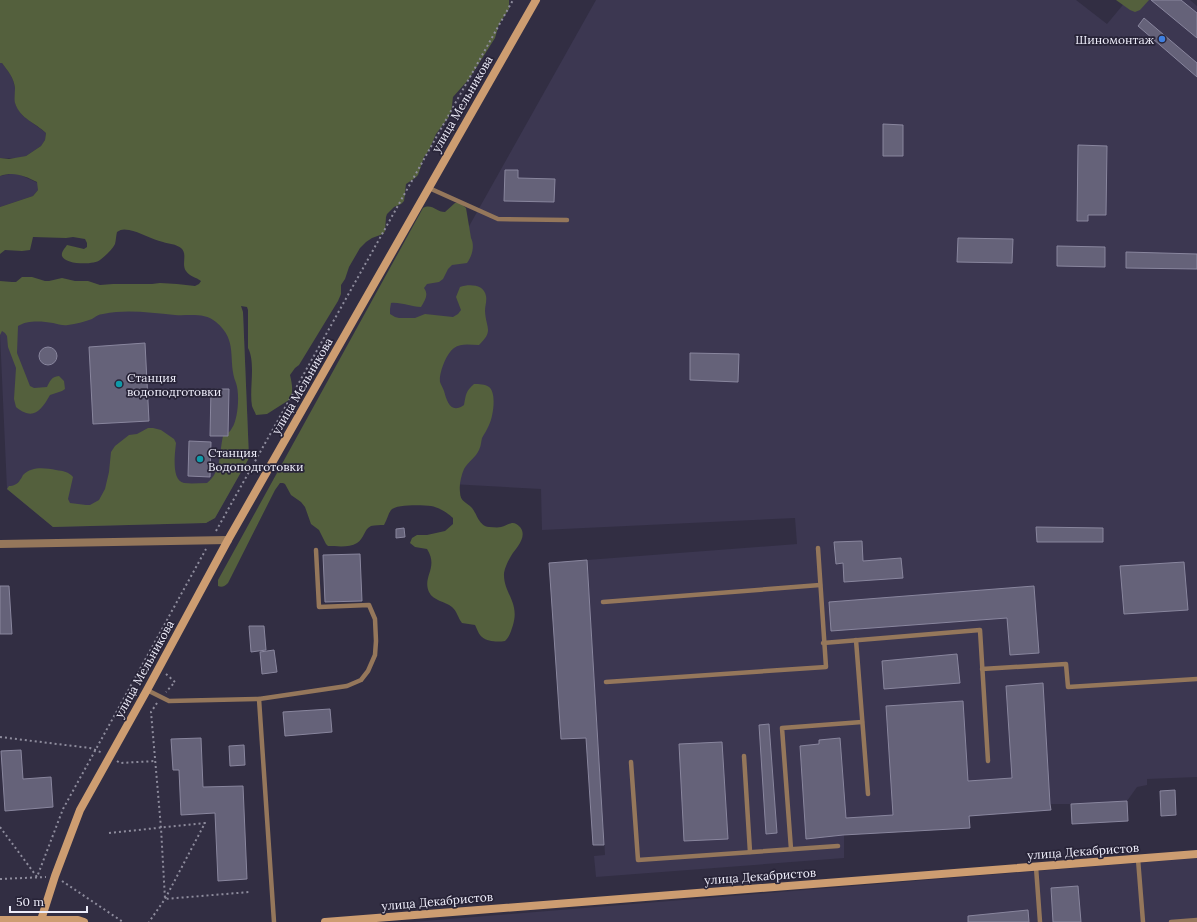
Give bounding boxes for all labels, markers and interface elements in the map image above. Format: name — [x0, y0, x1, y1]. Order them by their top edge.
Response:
place label: Шиномонтаж — [1075, 32, 1155, 47]
marker: Шиномонтаж — [1157, 34, 1167, 44]
street label: улица Мельникова — [428, 53, 496, 155]
street label: улица Мельникова — [268, 335, 336, 437]
place label: Станция водоподготовки — [127, 370, 221, 399]
marker: Станция водоподготовки — [114, 379, 124, 389]
place label: Станция Водоподготовки — [208, 445, 304, 474]
marker: Станция Водоподготовки — [195, 454, 205, 464]
street label: улица Мельникова — [111, 618, 177, 720]
street label: улица Декабристов — [1027, 840, 1139, 862]
street label: улица Декабристов — [704, 865, 816, 887]
scale bar — [10, 888, 87, 914]
street label: улица Декабристов — [381, 889, 493, 913]
text: 50 m — [16, 894, 44, 909]

